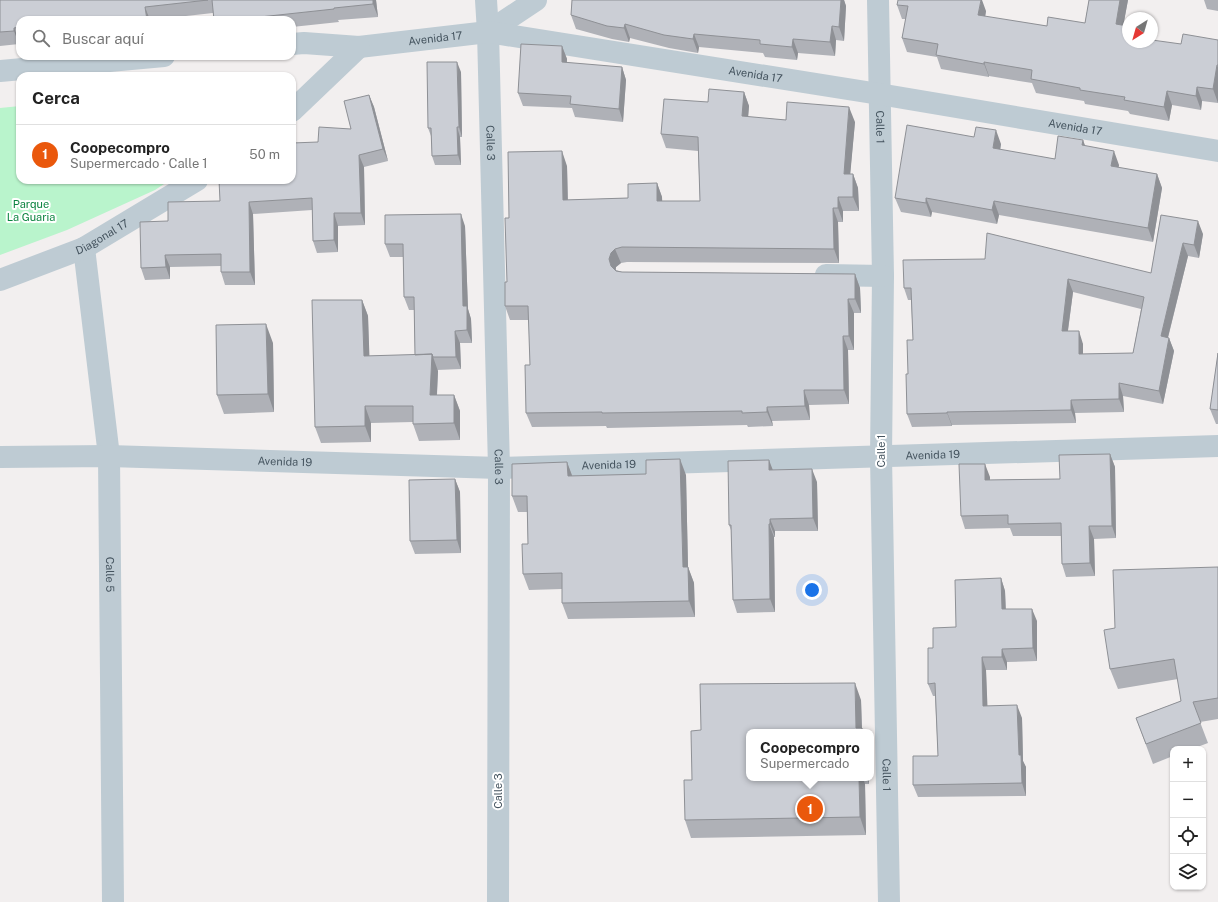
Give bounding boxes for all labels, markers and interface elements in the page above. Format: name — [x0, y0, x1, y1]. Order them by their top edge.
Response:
north arrow — [1122, 12, 1158, 48]
search box — [16, 16, 296, 60]
icon: search — [30, 27, 52, 49]
street label: Avenida 17 — [408, 29, 463, 47]
text: Buscar aquí — [62, 30, 144, 47]
street label: Avenida 17 — [728, 64, 784, 85]
text: Cerca — [32, 88, 80, 108]
street label: Calle 1 — [874, 110, 887, 144]
street label: Avenida 17 — [1047, 117, 1103, 137]
street label: Calle 3 — [484, 125, 497, 161]
text: Coopecompro — [70, 139, 170, 156]
text: 1 — [42, 147, 48, 162]
text: 50 m — [249, 147, 280, 162]
text: Supermercado · Calle 1 — [70, 156, 208, 171]
park label: Parque La Guaria — [7, 198, 55, 223]
street label: Diagonal 17 — [74, 217, 131, 257]
street label: Calle 1 — [875, 434, 887, 468]
street label: Avenida 19 — [905, 448, 960, 462]
street label: Calle 3 — [493, 449, 505, 485]
street label: Avenida 19 — [257, 455, 313, 468]
street label: Avenida 19 — [581, 458, 636, 471]
street label: Calle 5 — [104, 557, 116, 592]
your location — [802, 580, 822, 600]
popup — [746, 729, 874, 781]
text: Coopecompro — [760, 739, 860, 756]
map controls — [1170, 746, 1206, 890]
button: + — [1170, 746, 1206, 782]
text: Supermercado — [760, 756, 849, 771]
street label: Calle 1 — [880, 758, 893, 792]
street label: Calle 3 — [492, 773, 504, 809]
button: − — [1170, 782, 1206, 818]
pin: 1 — [797, 794, 823, 824]
button: locate — [1170, 818, 1206, 854]
button: layers — [1170, 854, 1206, 890]

